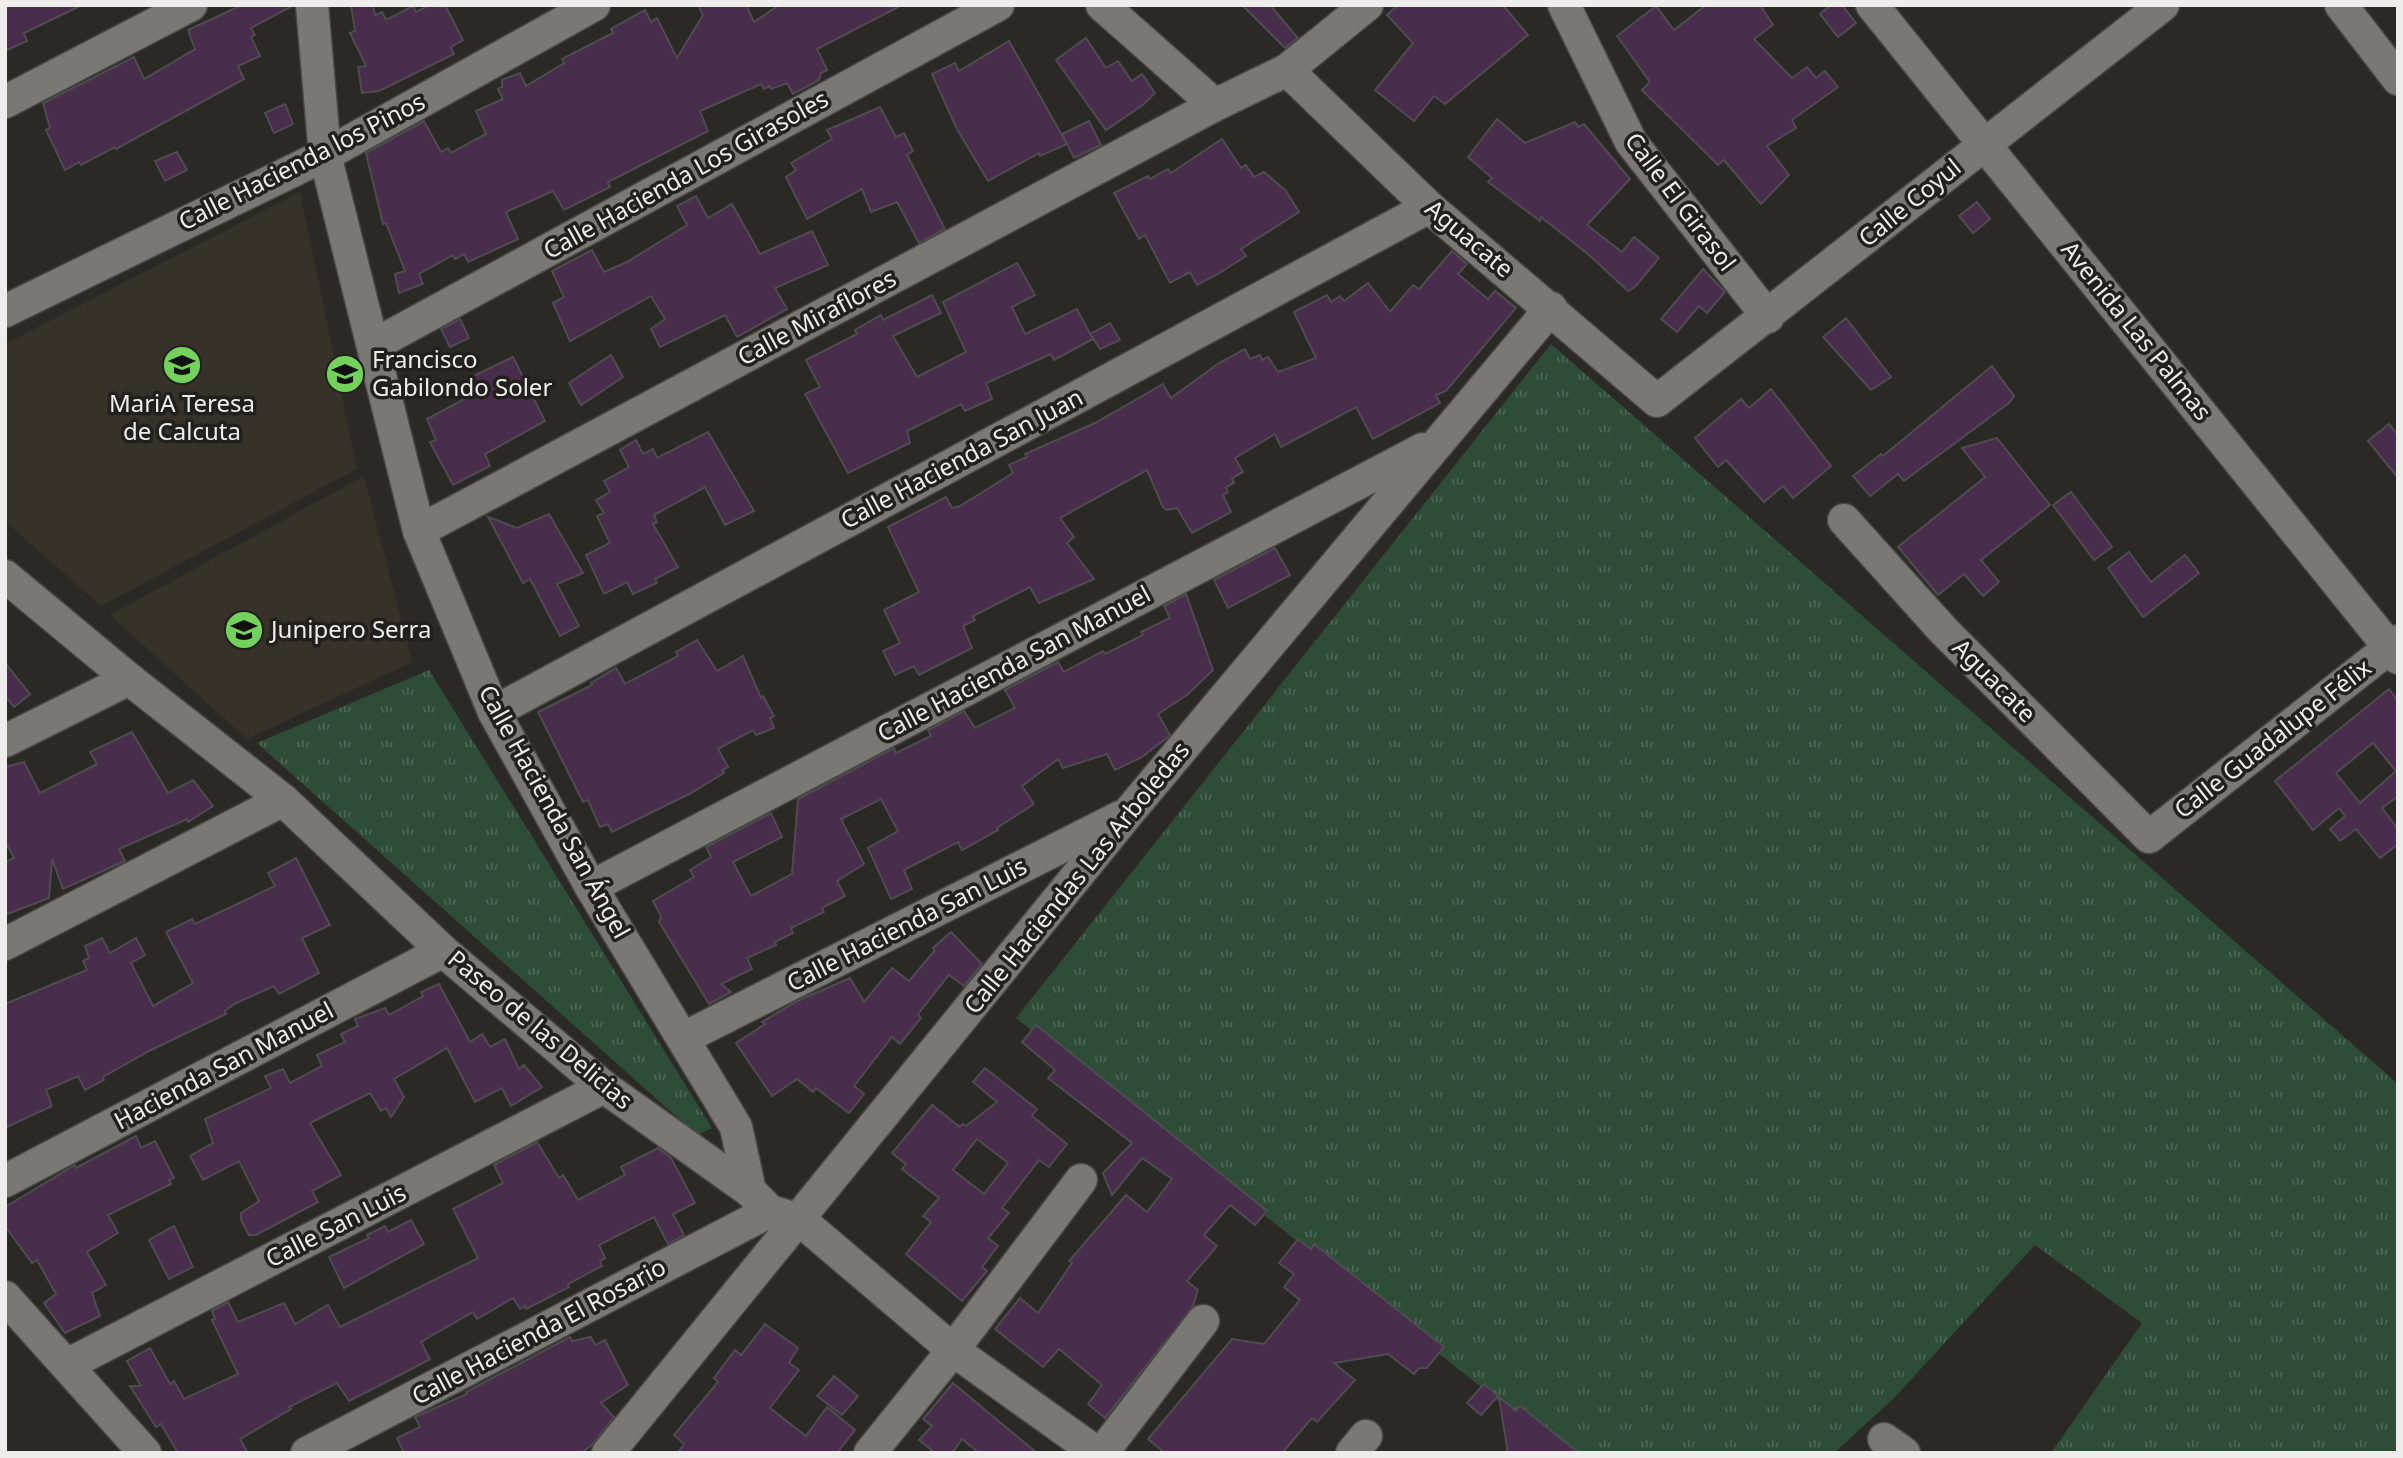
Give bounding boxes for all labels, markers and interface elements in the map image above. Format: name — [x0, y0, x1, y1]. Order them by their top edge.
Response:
street label: Calle Hacienda Los Girasoles — [537, 81, 834, 266]
street label: Calle Hacienda los Pinos — [172, 84, 430, 237]
street label: Calle El Girasol — [1618, 125, 1744, 277]
street label: Calle Coyul — [1851, 150, 1967, 253]
street label: Aguacate — [1419, 191, 1521, 284]
street label: Avenida Las Palmas — [2055, 233, 2220, 427]
street label: Calle Miraflores — [731, 261, 901, 372]
place label: Francisco Gabilondo Soler — [372, 342, 552, 403]
school or university icon: MariA Teresa de Calcuta — [161, 344, 203, 386]
school or university icon: Francisco Gabilondo Soler — [324, 353, 366, 395]
street label: Calle Hacienda San Juan — [834, 380, 1088, 536]
place label: MariA Teresa de Calcuta — [109, 386, 255, 447]
street label: Calle Hacienda San Manuel — [871, 577, 1156, 749]
school or university icon: Junipero Serra — [223, 609, 265, 651]
place label: Junipero Serra — [269, 612, 431, 645]
street label: Aguacate — [1946, 631, 2044, 729]
street label: Calle Guadalupe Félix — [2167, 650, 2378, 825]
street label: Calle Hacienda San Ángel — [472, 679, 639, 944]
street label: Calle Haciendas Las Arboledas — [955, 734, 1196, 1020]
street label: Calle Hacienda San Luis — [781, 849, 1032, 999]
street label: Paseo de las Delicias — [442, 942, 640, 1116]
street label: Hacienda San Manuel — [108, 993, 339, 1137]
street label: Calle San Luis — [259, 1175, 411, 1274]
street label: Calle Hacienda El Rosario — [405, 1250, 671, 1412]

